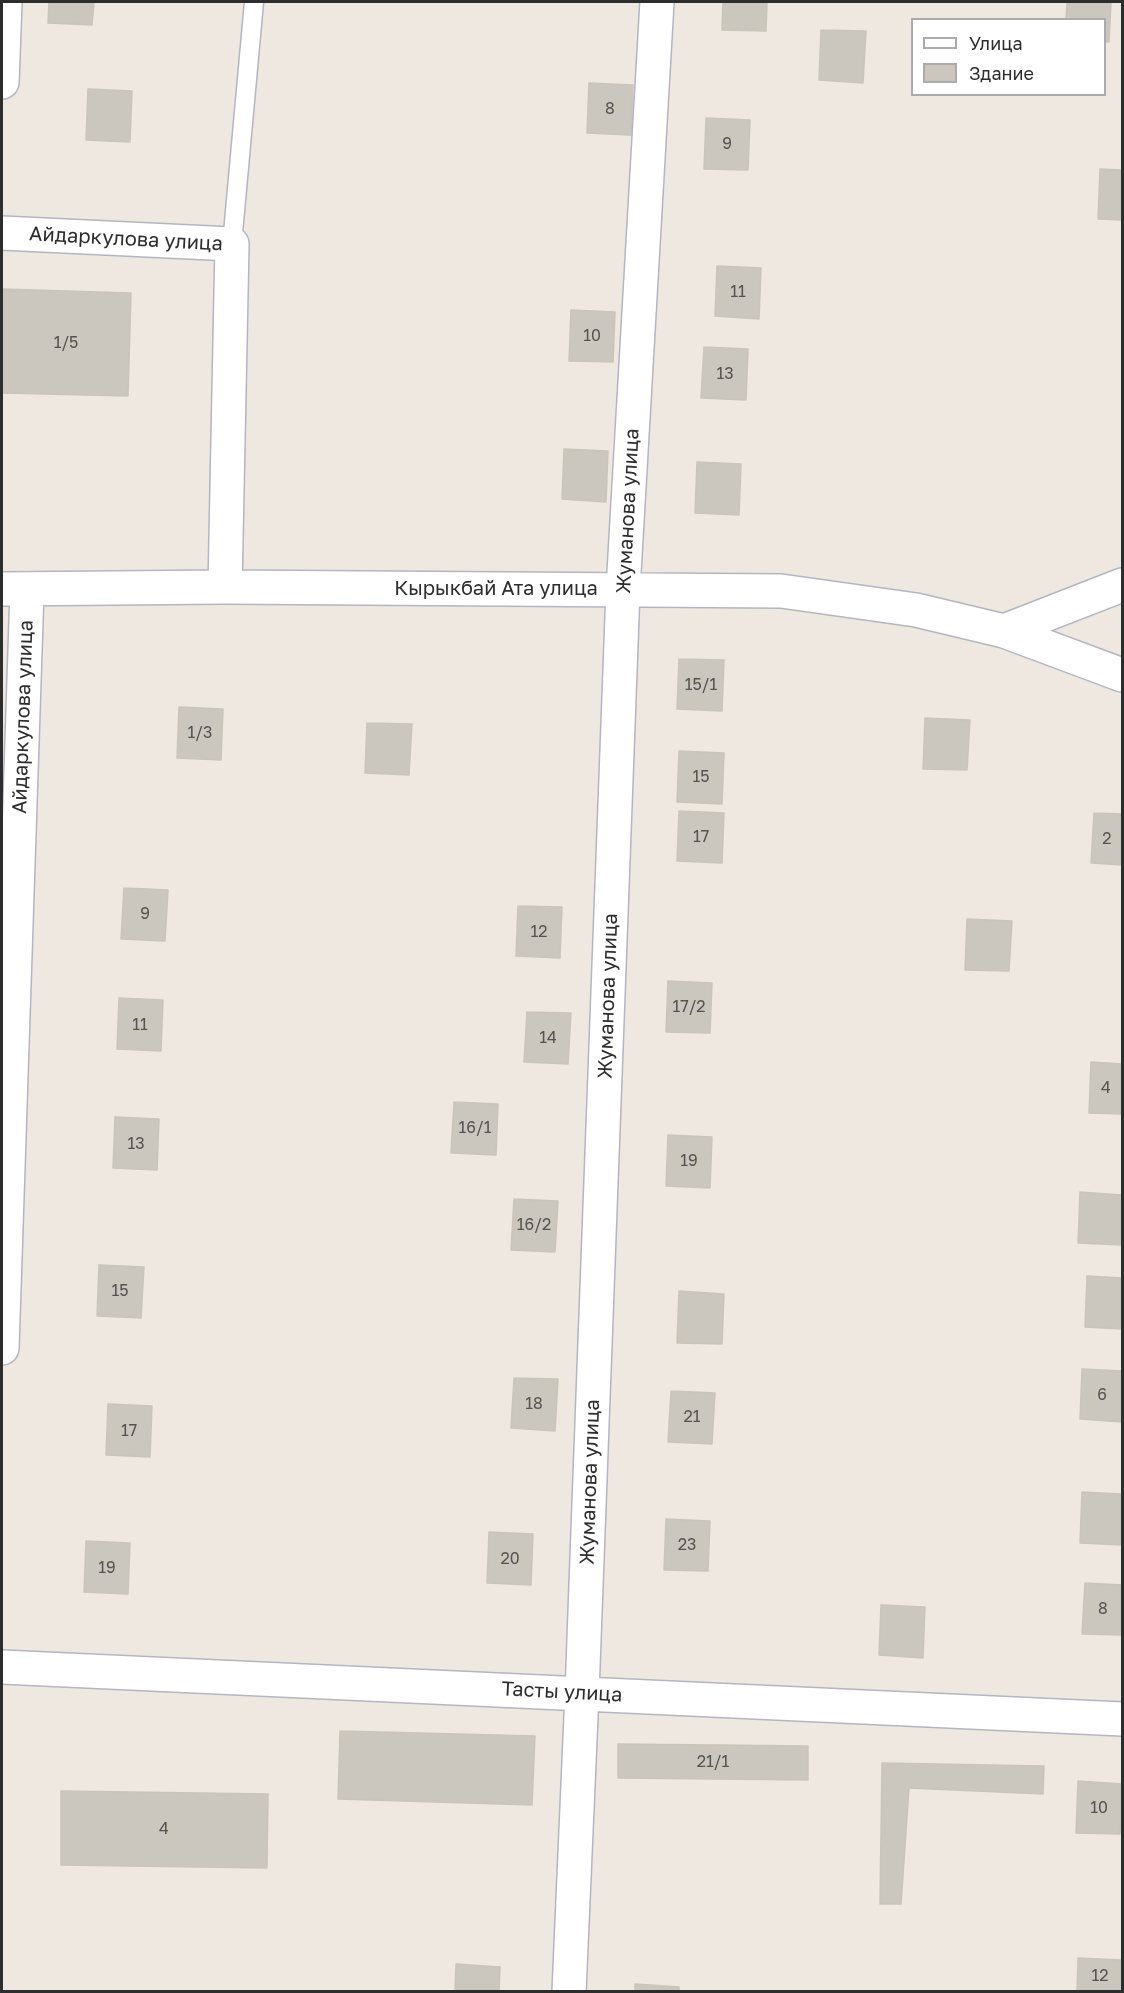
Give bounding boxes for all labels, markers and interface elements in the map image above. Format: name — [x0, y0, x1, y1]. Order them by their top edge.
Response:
legend — [911, 18, 1106, 96]
text: Улица — [969, 32, 1023, 54]
text: Здание — [969, 62, 1034, 84]
house number: 8 — [605, 99, 615, 119]
house number: 9 — [722, 134, 732, 154]
street label: Айдаркулова улица — [29, 222, 223, 256]
house number: 11 — [730, 282, 746, 302]
house number: 10 — [583, 326, 601, 346]
house number: 1/5 — [54, 333, 78, 353]
house number: 13 — [716, 364, 734, 384]
street label: Жуманова улица — [612, 428, 644, 594]
street label: Кырыкбай Ата улица — [394, 577, 598, 601]
street label: Айдаркулова улица — [8, 620, 38, 814]
house number: 15/1 — [685, 675, 717, 695]
house number: 1/3 — [188, 723, 212, 743]
house number: 15 — [692, 767, 710, 787]
house number: 17 — [693, 827, 709, 847]
house number: 2 — [1102, 829, 1112, 849]
house number: 9 — [140, 904, 150, 924]
street label: Жуманова улица — [593, 913, 623, 1079]
house number: 12 — [530, 922, 548, 942]
house number: 17/2 — [672, 997, 706, 1017]
house number: 11 — [132, 1015, 148, 1035]
house number: 14 — [539, 1028, 557, 1048]
house number: 4 — [1101, 1078, 1111, 1098]
house number: 16/1 — [459, 1118, 491, 1138]
house number: 13 — [127, 1134, 145, 1154]
house number: 19 — [680, 1151, 698, 1171]
house number: 16/2 — [517, 1215, 551, 1235]
house number: 15 — [111, 1281, 129, 1301]
house number: 6 — [1097, 1385, 1107, 1405]
house number: 18 — [525, 1394, 543, 1414]
street label: Жуманова улица — [575, 1399, 605, 1565]
house number: 21 — [683, 1407, 701, 1427]
house number: 17 — [121, 1421, 137, 1441]
house number: 23 — [678, 1535, 696, 1555]
house number: 20 — [500, 1549, 520, 1569]
house number: 19 — [98, 1558, 116, 1578]
house number: 8 — [1098, 1599, 1108, 1619]
street label: Тасты улица — [501, 1677, 623, 1707]
house number: 21/1 — [697, 1752, 729, 1772]
house number: 10 — [1090, 1798, 1108, 1818]
house number: 4 — [159, 1819, 169, 1839]
house number: 12 — [1091, 1966, 1109, 1986]

